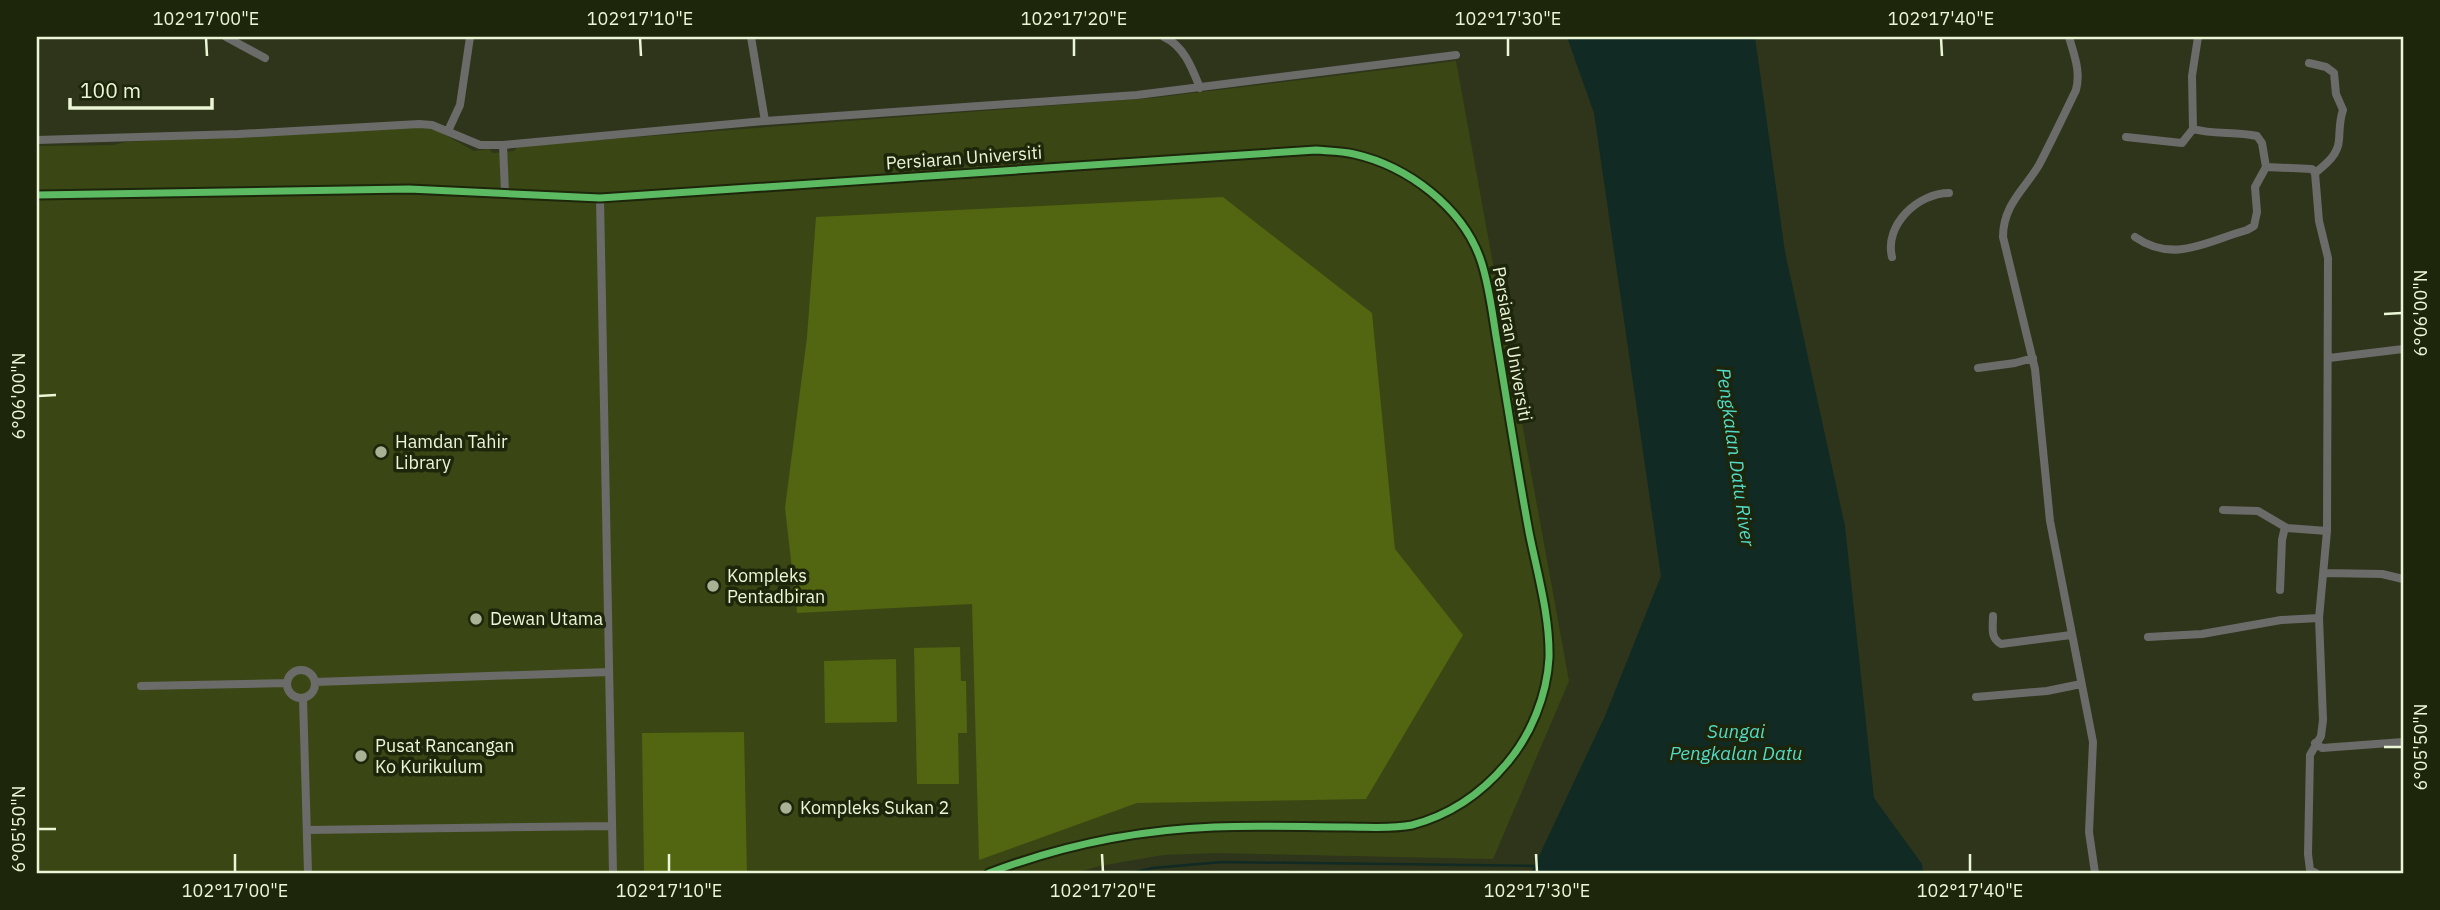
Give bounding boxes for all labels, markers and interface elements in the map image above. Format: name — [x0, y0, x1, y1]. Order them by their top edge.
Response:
text: 102°17'00"E — [153, 7, 259, 30]
text: 102°17'10"E — [587, 7, 693, 30]
text: 102°17'20"E — [1021, 7, 1127, 30]
text: 102°17'30"E — [1455, 7, 1561, 30]
text: 102°17'40"E — [1888, 7, 1994, 30]
scale bar — [70, 66, 212, 110]
text: 100 m — [80, 76, 141, 104]
street label: Persiaran Universiti — [885, 141, 1043, 174]
street label: Persiaran Universiti — [1488, 265, 1537, 423]
text: 6°06'00"N — [2409, 269, 2432, 357]
text: 6°06'00"N — [7, 352, 30, 440]
water label: Pengkalan Datu River — [1712, 366, 1761, 549]
place label: Hamdan Tahir Library — [395, 430, 508, 474]
marker: Hamdan Tahir Library — [373, 444, 389, 460]
place label: Kompleks Pentadbiran — [727, 564, 825, 608]
marker: Kompleks Pentadbiran — [705, 578, 721, 594]
place label: Dewan Utama — [490, 607, 603, 630]
marker: Dewan Utama — [468, 611, 484, 627]
text: 6°05'50"N — [2409, 703, 2432, 791]
water label: Sungai Pengkalan Datu — [1669, 719, 1803, 765]
place label: Pusat Rancangan Ko Kurikulum — [375, 734, 514, 778]
marker: Pusat Rancangan Ko Kurikulum — [353, 748, 369, 764]
text: 6°05'50"N — [7, 785, 30, 873]
place label: Kompleks Sukan 2 — [800, 796, 949, 819]
marker: Kompleks Sukan 2 — [778, 800, 794, 816]
text: 102°17'00"E — [182, 879, 288, 902]
text: 102°17'10"E — [616, 879, 722, 902]
text: 102°17'20"E — [1050, 879, 1156, 902]
text: 102°17'30"E — [1484, 879, 1590, 902]
text: 102°17'40"E — [1917, 879, 2023, 902]

